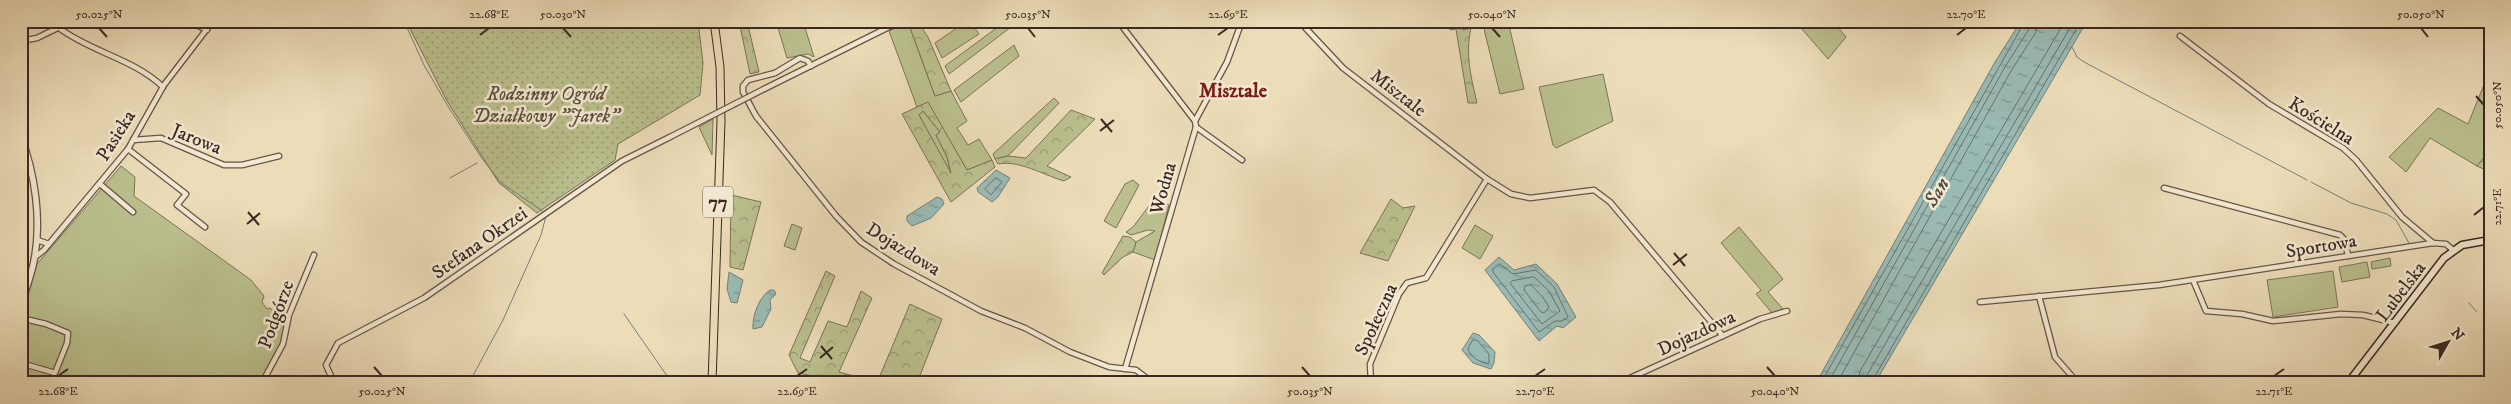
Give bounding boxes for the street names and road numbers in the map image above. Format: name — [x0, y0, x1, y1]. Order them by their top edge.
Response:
street label: Misztale — [1366, 64, 1431, 122]
street label: Kościelna — [2284, 92, 2358, 150]
street label: Pasieka — [92, 106, 141, 166]
street label: Jarowa — [166, 118, 225, 160]
street label: Wodna — [1145, 160, 1182, 218]
road number: 77 — [703, 186, 733, 218]
street label: Stefana Okrzei — [428, 202, 532, 284]
street label: Dojazdowa — [862, 217, 945, 281]
street label: Sportowa — [2284, 230, 2358, 263]
street label: Lubelska — [2371, 257, 2431, 326]
street label: Podgórze — [253, 277, 299, 352]
street label: Społeczna — [1350, 280, 1403, 359]
street label: Dojazdowa — [1654, 305, 1739, 361]

